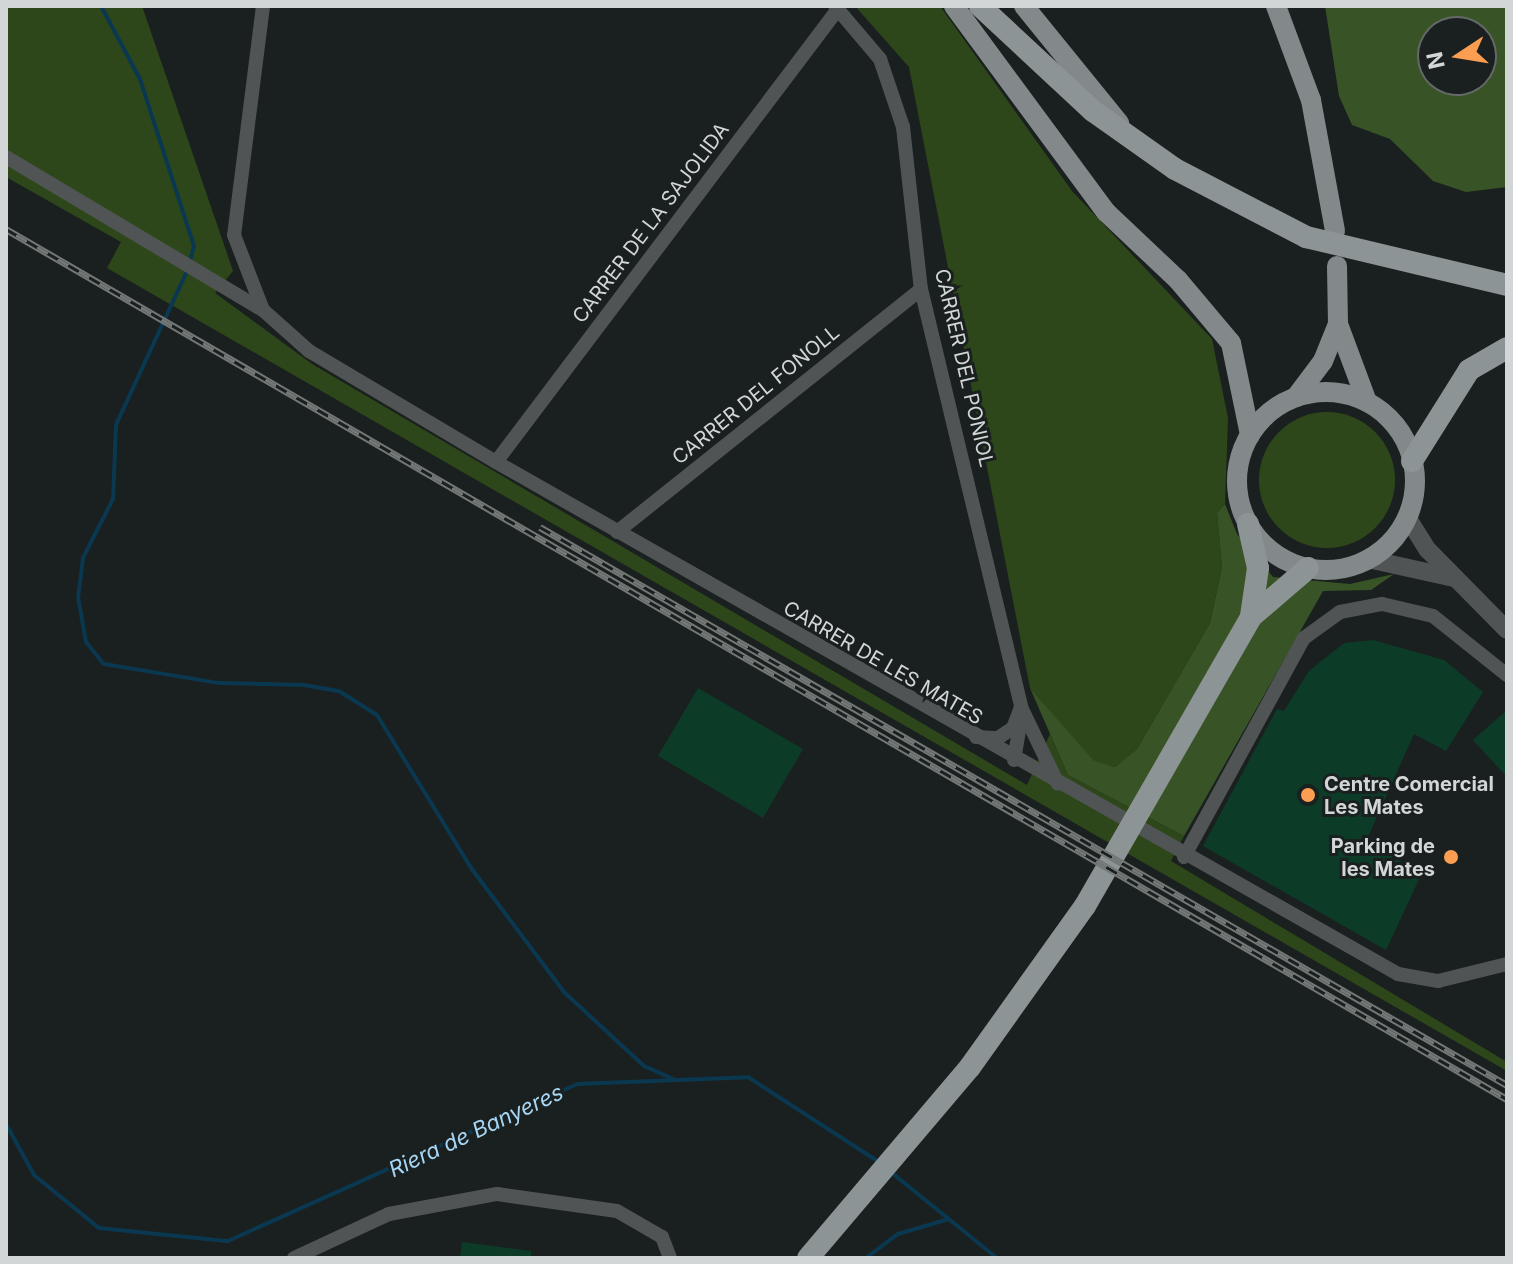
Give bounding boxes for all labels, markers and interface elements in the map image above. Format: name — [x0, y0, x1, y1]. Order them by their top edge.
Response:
north arrow — [1417, 16, 1497, 96]
text: N — [1421, 50, 1450, 71]
street label: CARRER DE LA SAJOLIDA — [568, 118, 734, 328]
street label: CARRER DEL PONIOL — [930, 267, 998, 469]
street label: CARRER DEL FONOLL — [668, 320, 844, 470]
street label: CARRER DE LES MATES — [779, 596, 987, 730]
place label: Centre Comercial Les Mates — [1324, 772, 1494, 819]
marker: Centre Comercial Les Mates — [1299, 786, 1317, 804]
place label: Parking de les Mates — [1331, 834, 1435, 881]
marker: Parking de les Mates — [1442, 848, 1460, 866]
water label: Riera de Banyeres — [385, 1079, 567, 1183]

